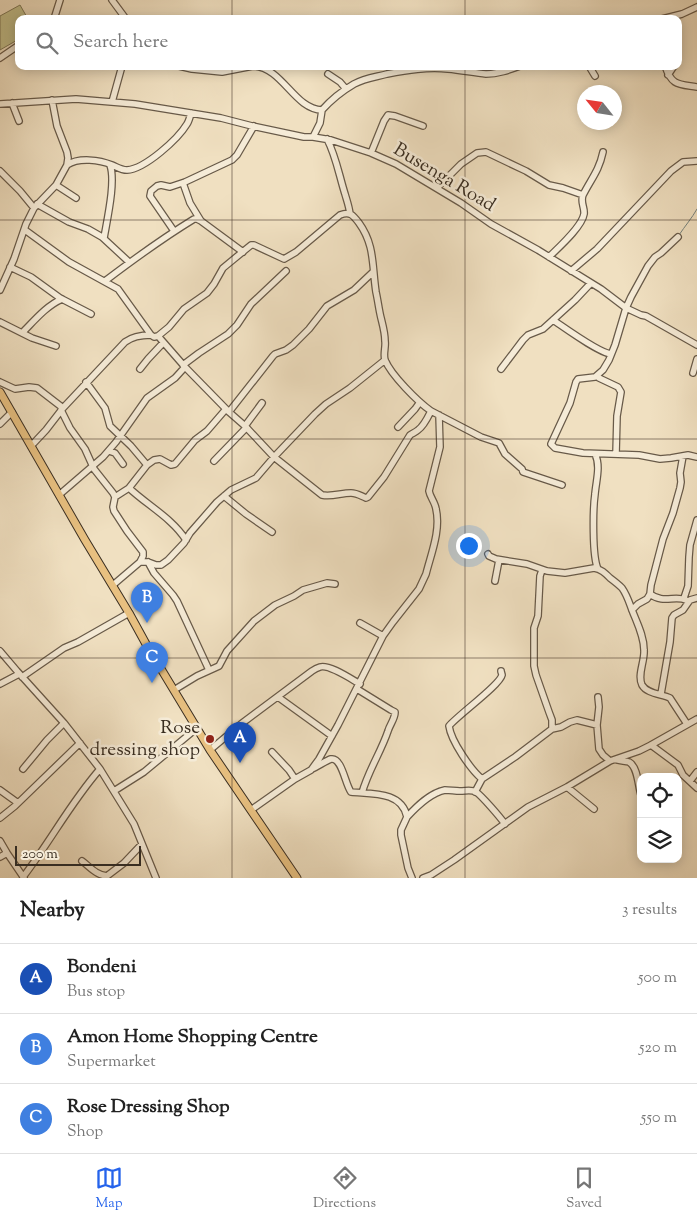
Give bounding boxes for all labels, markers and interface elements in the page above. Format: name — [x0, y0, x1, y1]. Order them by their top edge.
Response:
search box — [15, 15, 682, 70]
icon: search — [33, 29, 61, 57]
text: Search here — [73, 29, 168, 56]
north arrow — [577, 85, 622, 130]
street label: Busenga Road — [388, 137, 500, 219]
your location — [456, 533, 482, 559]
pin: B — [131, 582, 163, 623]
pin: C — [136, 642, 168, 683]
place label: Rose dressing shop — [90, 715, 200, 764]
pin: A — [224, 722, 256, 763]
marker: Rose dressing shop — [204, 733, 216, 745]
map controls — [637, 773, 682, 863]
button: locate — [637, 773, 682, 818]
button: layers — [637, 818, 682, 863]
scale bar — [15, 843, 141, 866]
text: 200 m — [22, 845, 58, 865]
text: Nearby — [20, 896, 85, 926]
text: 3 results — [622, 899, 677, 922]
text: Bondeni — [67, 954, 136, 981]
text: A — [30, 967, 43, 990]
text: 500 m — [638, 967, 677, 990]
text: Bus stop — [67, 981, 125, 1004]
text: Amon Home Shopping Centre — [67, 1024, 318, 1051]
text: B — [31, 1037, 41, 1060]
text: 520 m — [639, 1037, 677, 1060]
text: Supermarket — [67, 1051, 156, 1074]
text: Rose Dressing Shop — [67, 1094, 230, 1121]
text: C — [30, 1107, 42, 1130]
text: 550 m — [641, 1107, 677, 1130]
text: Shop — [67, 1121, 103, 1144]
tab: Map — [95, 1164, 123, 1214]
tab: Directions — [313, 1164, 376, 1214]
tab: Saved — [566, 1164, 602, 1214]

